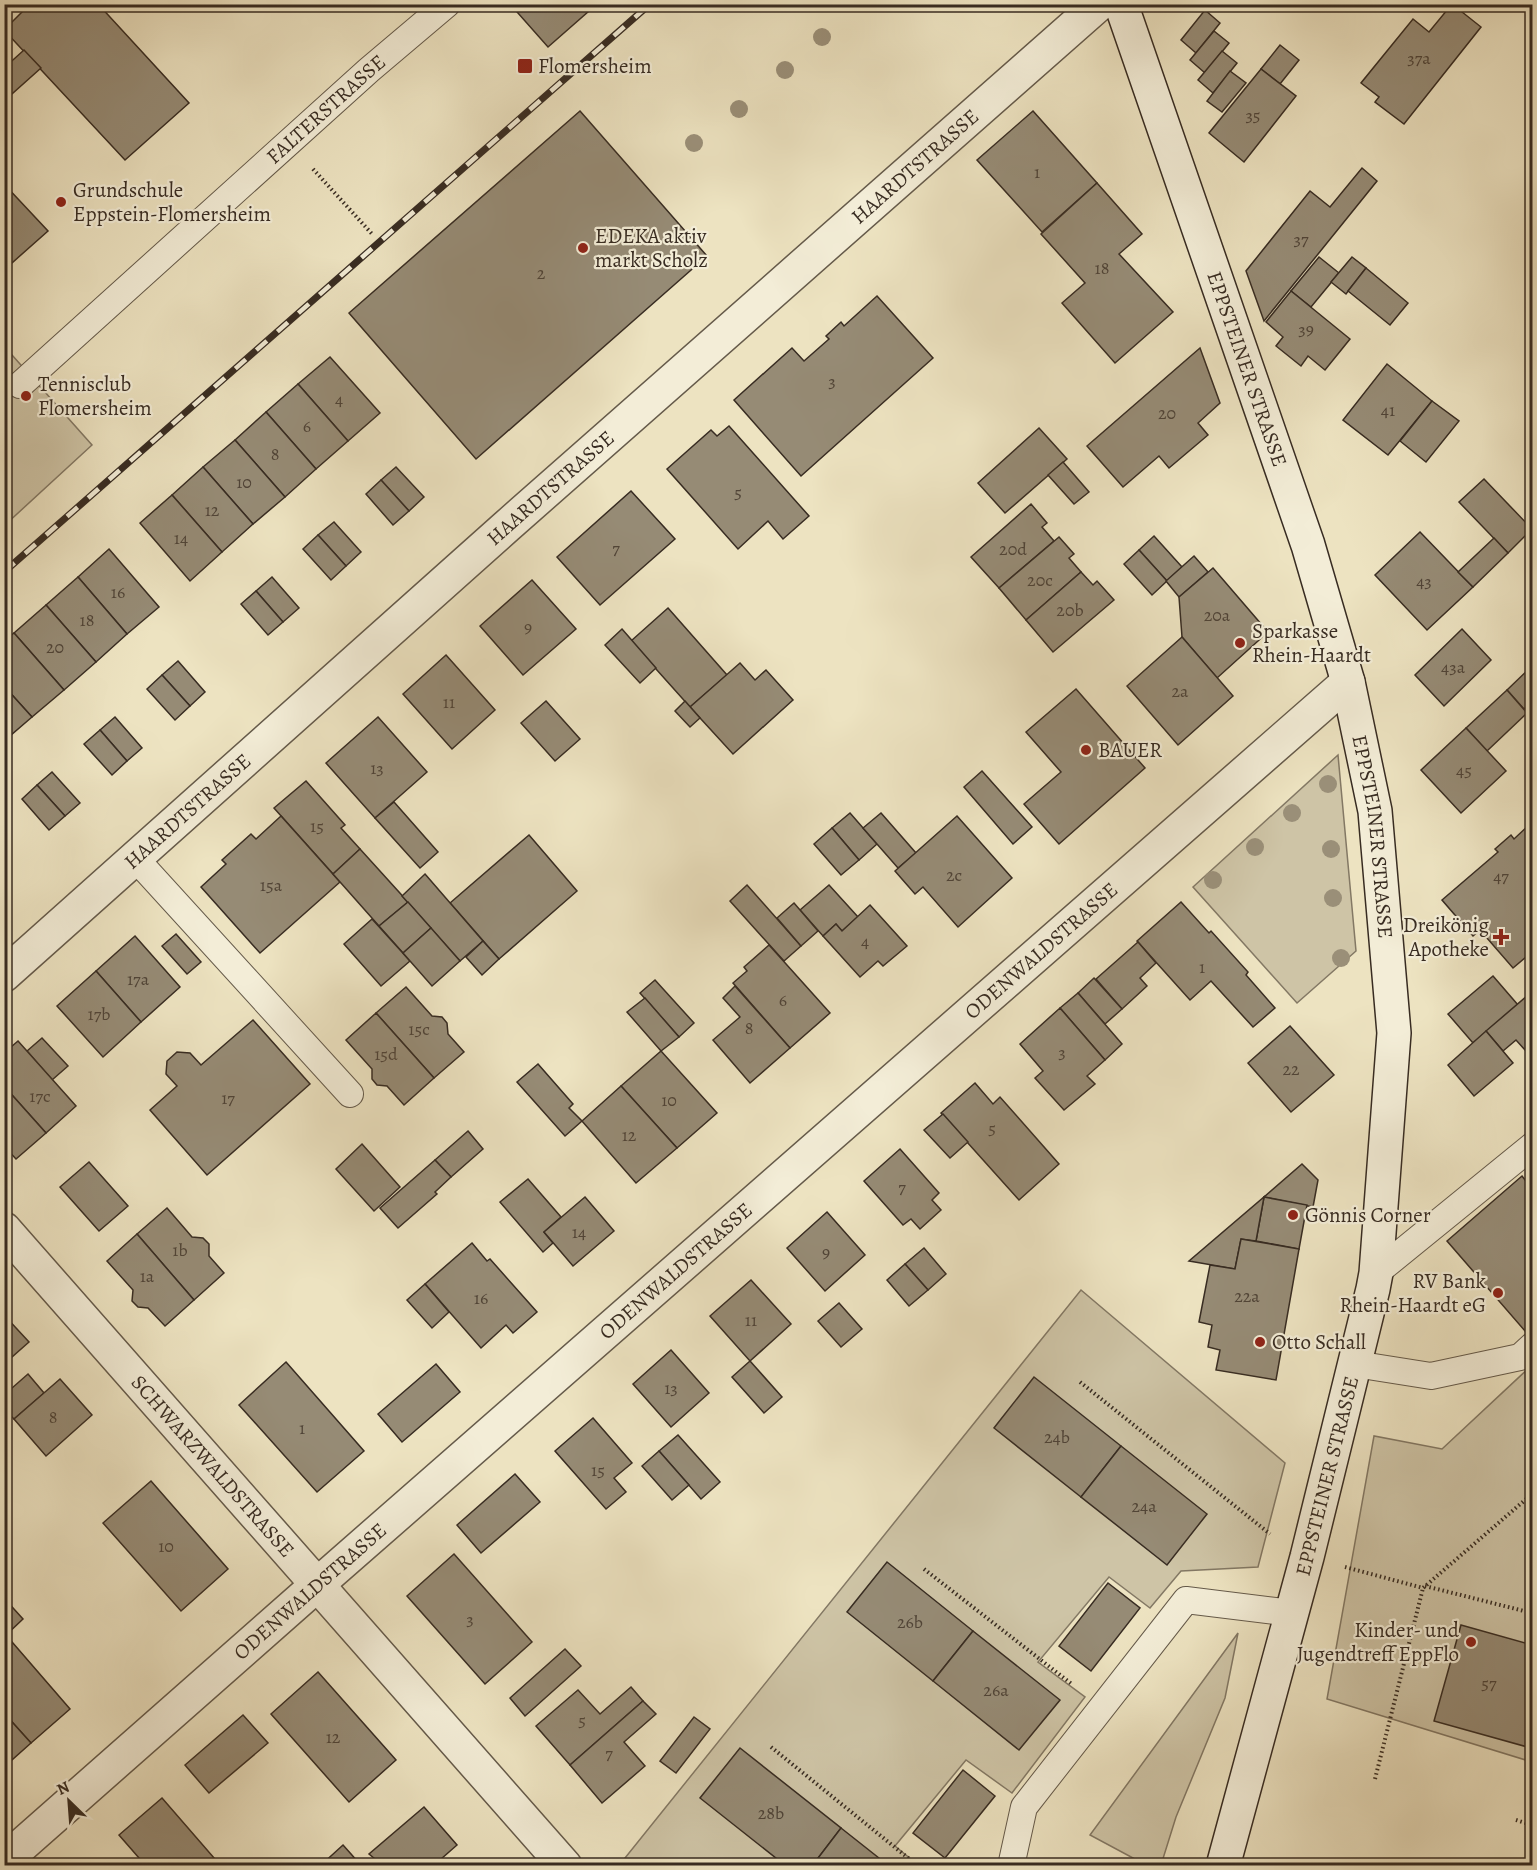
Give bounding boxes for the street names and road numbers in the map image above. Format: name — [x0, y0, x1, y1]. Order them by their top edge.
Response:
street label: FALTERSTRASSE — [260, 48, 392, 170]
street label: HAARDTSTRASSE — [845, 103, 985, 230]
street label: EPPSTEINER STRASSE — [1200, 267, 1294, 470]
street label: HAARDTSTRASSE — [481, 424, 620, 552]
street label: EPPSTEINER STRASSE — [1345, 732, 1400, 939]
street label: HAARDTSTRASSE — [118, 747, 257, 875]
street label: ODENWALDSTRASSE — [959, 876, 1124, 1026]
street label: ODENWALDSTRASSE — [593, 1196, 758, 1346]
street label: SCHWARZWALDSTRASSE — [125, 1369, 301, 1563]
street label: EPPSTEINER STRASSE — [1289, 1373, 1365, 1579]
street label: ODENWALDSTRASSE — [227, 1516, 393, 1666]

